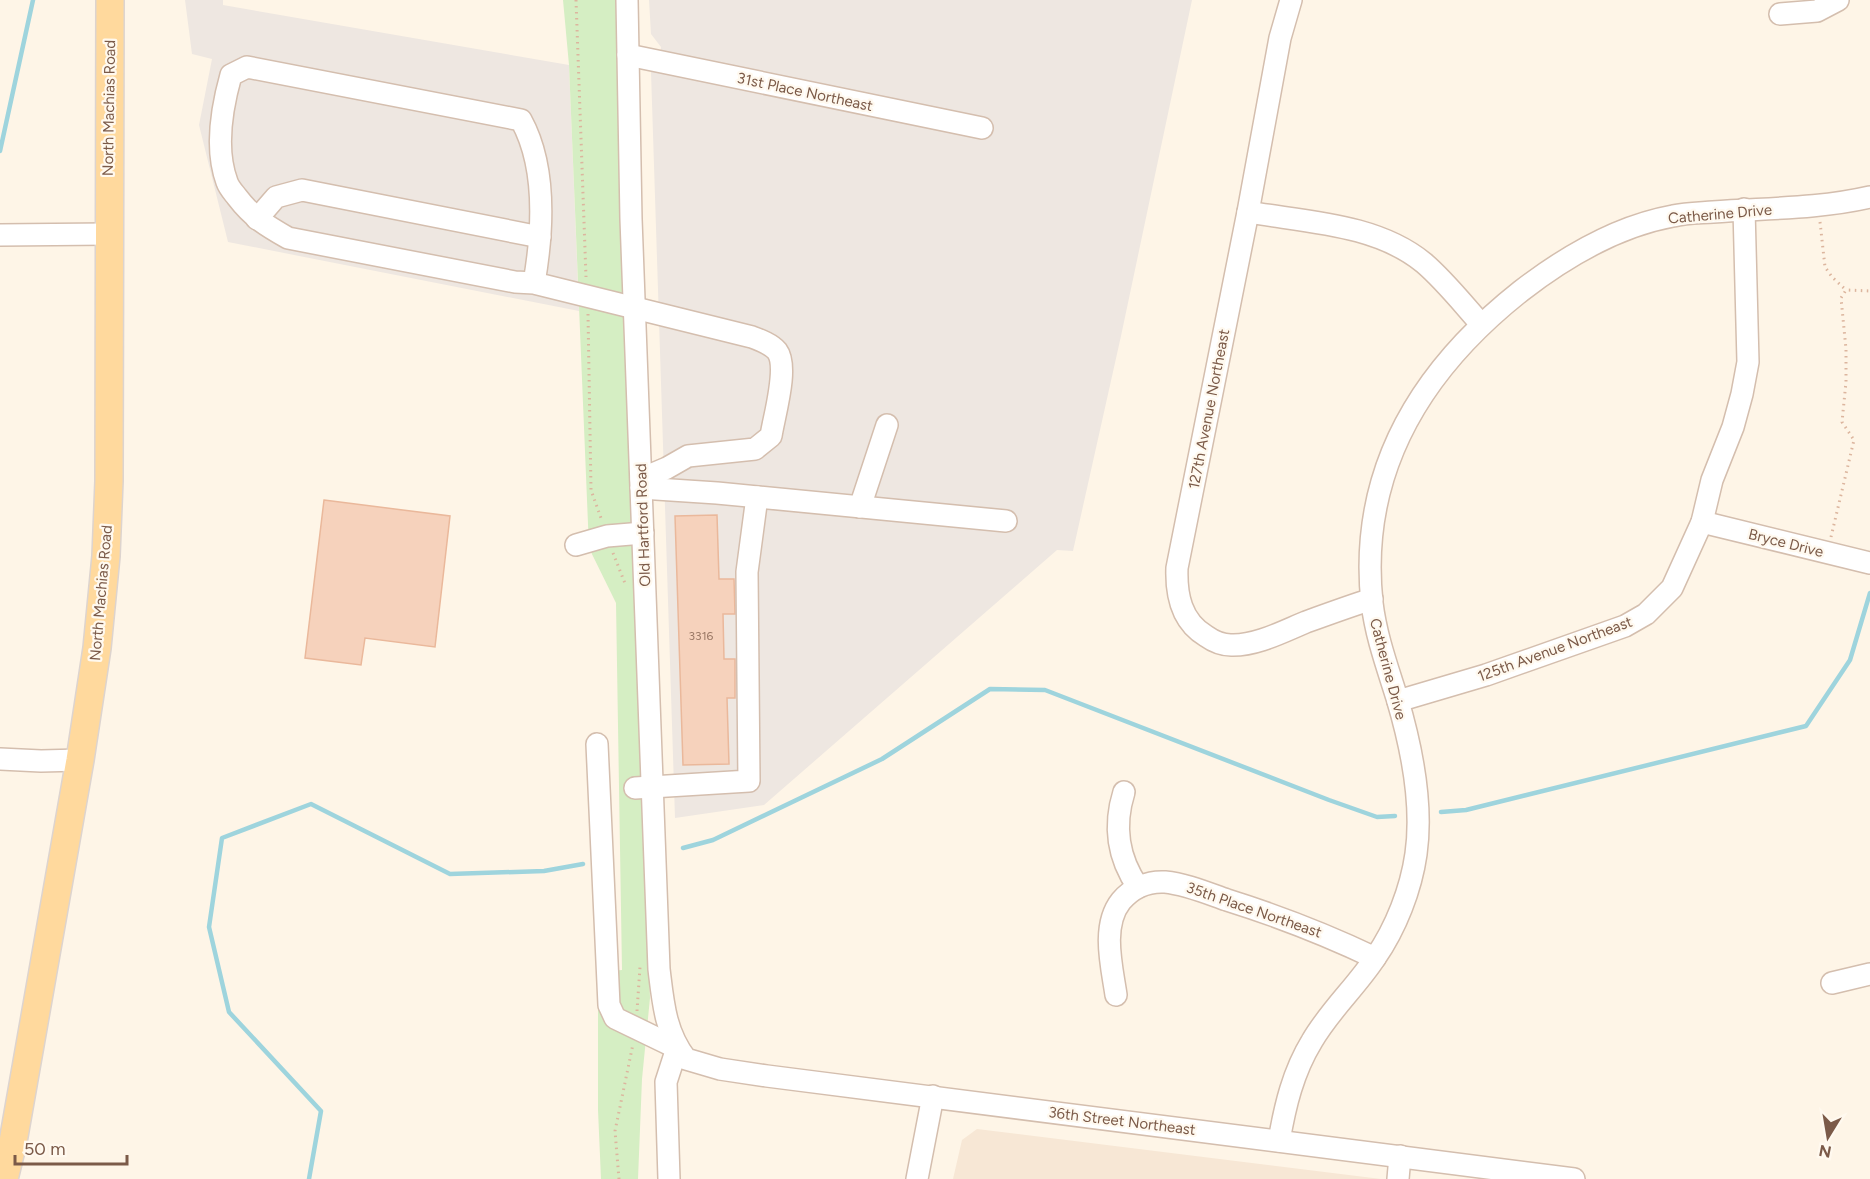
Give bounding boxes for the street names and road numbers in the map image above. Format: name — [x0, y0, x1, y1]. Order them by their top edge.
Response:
street label: North Machias Road — [99, 40, 119, 176]
street label: 31st Place Northeast — [735, 69, 875, 115]
street label: Catherine Drive — [1667, 200, 1773, 228]
street label: 127th Avenue Northeast — [1185, 327, 1233, 491]
street label: Old Hartford Road — [632, 463, 654, 587]
street label: North Machias Road — [86, 524, 116, 662]
street label: Bryce Drive — [1747, 525, 1825, 561]
street label: 125th Avenue Northeast — [1475, 613, 1635, 685]
street label: Catherine Drive — [1366, 616, 1410, 722]
street label: 35th Place Northeast — [1184, 878, 1324, 942]
street label: 36th Street Northeast — [1047, 1103, 1197, 1139]

